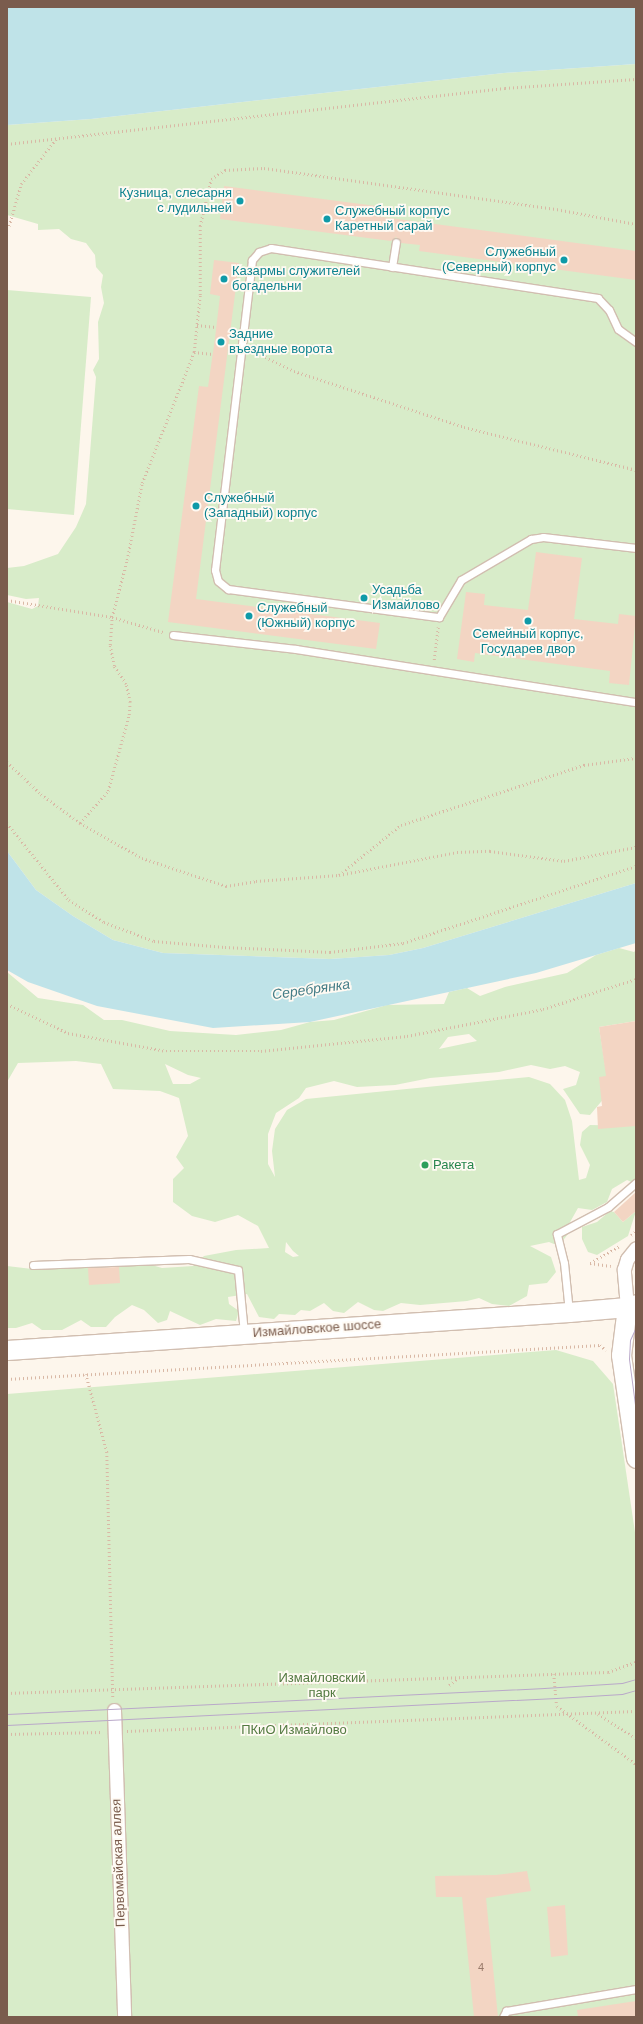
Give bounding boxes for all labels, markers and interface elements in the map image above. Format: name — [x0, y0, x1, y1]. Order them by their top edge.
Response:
place label: Кузница, слесарня с лудильней — [119, 186, 232, 217]
marker: Кузница, слесарня с лудильней — [235, 196, 245, 206]
place label: Служебный корпус Каретный сарай — [335, 204, 449, 235]
marker: Служебный корпус Каретный сарай — [322, 214, 332, 224]
place label: Служебный (Северный) корпус — [442, 245, 556, 276]
marker: Служебный (Северный) корпус — [559, 255, 569, 265]
place label: Казармы служителей богадельни — [232, 264, 360, 295]
marker: Казармы служителей богадельни — [219, 274, 229, 284]
place label: Задние въездные ворота — [229, 327, 332, 358]
marker: Задние въездные ворота — [216, 337, 226, 347]
place label: Служебный (Западный) корпус — [204, 491, 317, 522]
marker: Служебный (Западный) корпус — [191, 501, 201, 511]
place label: Усадьба Измайлово — [372, 583, 440, 614]
marker: Усадьба Измайлово — [359, 593, 369, 603]
place label: Служебный (Южный) корпус — [257, 601, 355, 632]
marker: Служебный (Южный) корпус — [244, 611, 254, 621]
marker: Семейный корпус, Государев двор — [523, 616, 533, 626]
place label: Семейный корпус, Государев двор — [472, 627, 584, 658]
water label: Серебрянка — [271, 975, 351, 1003]
place label: Ракета — [433, 1157, 474, 1173]
marker: Ракета — [420, 1160, 430, 1170]
street label: Измайловское шоссе — [252, 1317, 382, 1341]
park label: Измайловский парк — [278, 1671, 366, 1702]
park label: ПКиО Измайлово — [241, 1722, 347, 1738]
street label: Первомайская аллея — [109, 1799, 129, 1927]
house number: 4 — [478, 1960, 484, 1974]

